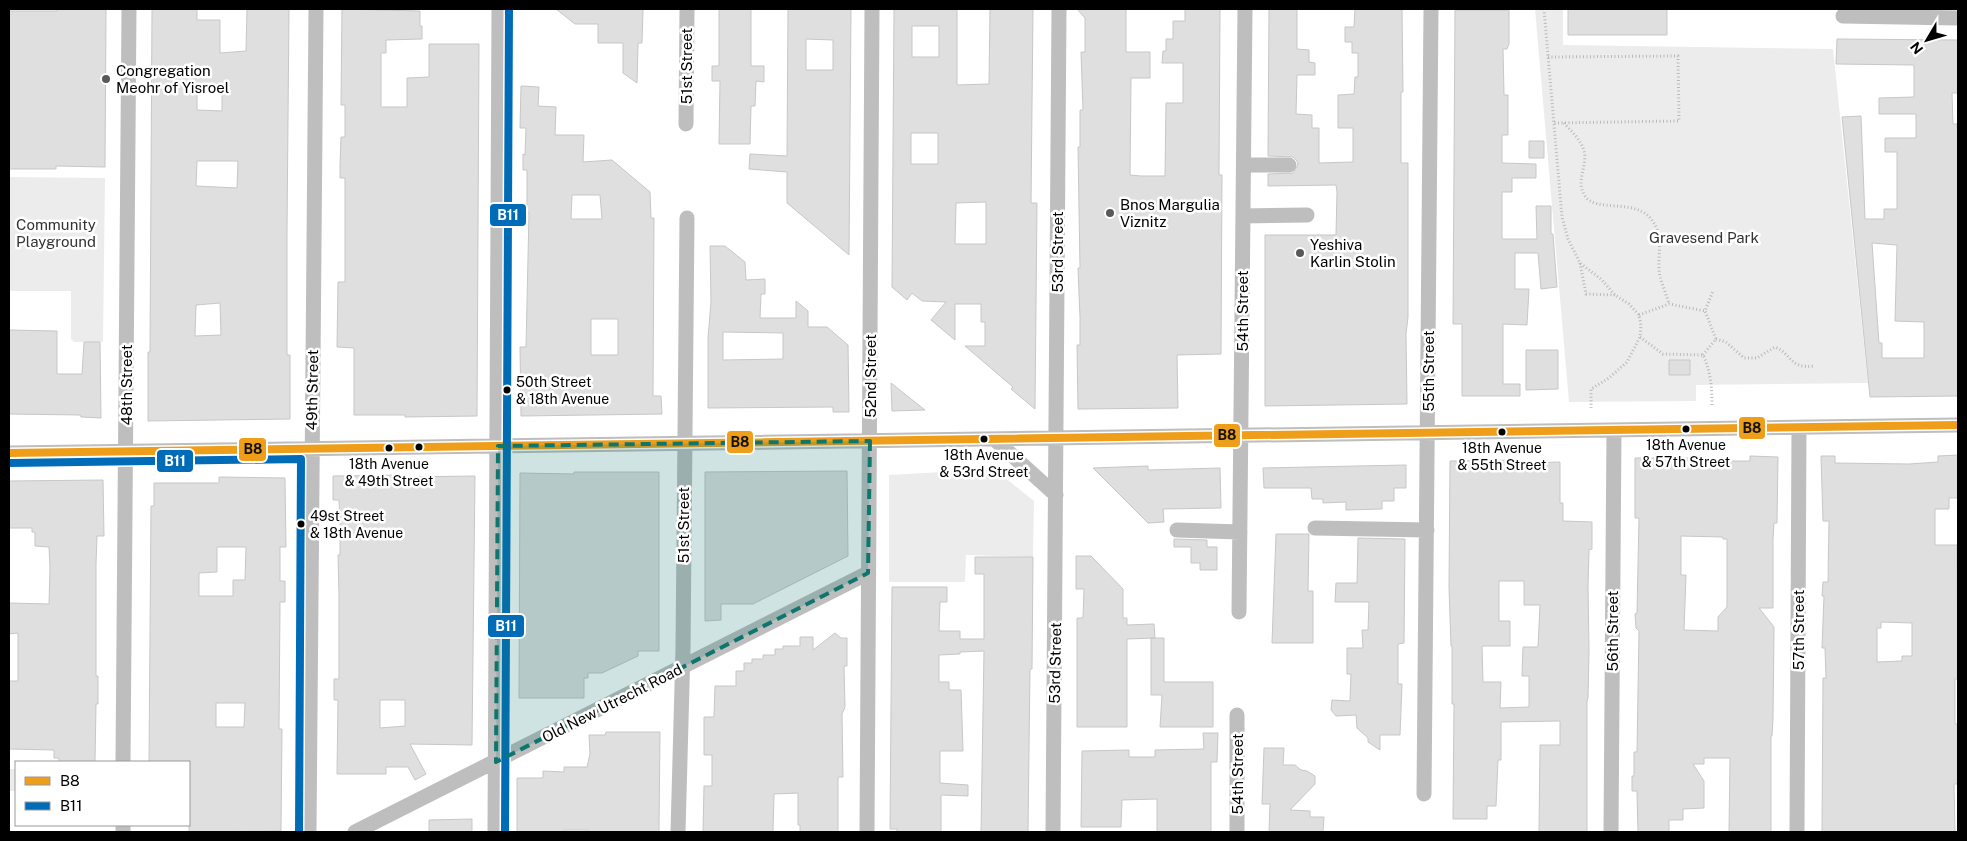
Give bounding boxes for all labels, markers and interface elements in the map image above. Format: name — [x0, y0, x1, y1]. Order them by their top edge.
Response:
north arrow — [1902, 15, 1952, 65]
street label: 51st Street — [678, 28, 695, 104]
text: N — [1907, 39, 1926, 57]
place label: Congregation Meohr of Yisroel — [116, 62, 229, 96]
marker: Congregation Meohr of Yisroel — [100, 73, 112, 85]
place label: Bnos Margulia Viznitz — [1120, 196, 1220, 230]
line badge: B11 — [489, 203, 527, 227]
text: B11 — [497, 207, 519, 223]
marker: Bnos Margulia Viznitz — [1104, 207, 1116, 219]
street label: 53rd Street — [1049, 211, 1066, 293]
park label: Community Playground — [16, 216, 96, 250]
park label: Gravesend Park — [1649, 229, 1759, 246]
place label: Yeshiva Karlin Stolin — [1310, 236, 1396, 270]
marker: Yeshiva Karlin Stolin — [1294, 247, 1306, 259]
street label: 54th Street — [1234, 270, 1251, 351]
street label: 55th Street — [1420, 330, 1437, 412]
street label: 52nd Street — [862, 334, 879, 418]
street label: 48th Street — [118, 344, 135, 426]
street label: 49th Street — [303, 349, 321, 431]
place label: 50th Street & 18th Avenue — [516, 374, 609, 407]
marker: 50th Street & 18th Avenue — [502, 385, 512, 395]
line badge: B8 — [1738, 416, 1766, 440]
text: B8 — [1743, 420, 1761, 436]
line badge: B8 — [1213, 423, 1241, 448]
marker: 18th Avenue & 57th Street — [1681, 424, 1691, 434]
text: B8 — [1218, 427, 1236, 443]
marker: 18th Avenue & 55th Street — [1497, 427, 1507, 437]
line badge: B8 — [726, 430, 754, 454]
text: B8 — [731, 434, 749, 450]
marker: 18th Avenue & 53rd Street — [979, 434, 989, 444]
line badge: B8 — [238, 437, 267, 462]
place label: 18th Avenue & 57th Street — [1642, 437, 1730, 470]
place label: 18th Avenue & 55th Street — [1457, 440, 1547, 473]
text: B8 — [244, 441, 262, 457]
unlabelled marker — [414, 442, 424, 452]
marker: 18th Avenue & 49th Street — [384, 443, 394, 453]
place label: 18th Avenue & 53rd Street — [939, 447, 1029, 480]
line badge: B11 — [156, 449, 194, 473]
text: B11 — [164, 453, 186, 469]
place label: 18th Avenue & 49th Street — [345, 456, 433, 489]
street label: 51st Street — [675, 487, 692, 563]
place label: 49st Street & 18th Avenue — [310, 508, 403, 541]
marker: 49st Street & 18th Avenue — [296, 519, 306, 529]
street label: 56th Street — [1604, 590, 1621, 671]
street label: 57th Street — [1790, 590, 1807, 670]
line badge: B11 — [487, 614, 525, 638]
text: B11 — [495, 618, 517, 634]
street label: 53rd Street — [1046, 622, 1064, 704]
street label: Old New Utrecht Road — [539, 660, 685, 746]
street label: 54th Street — [1229, 733, 1246, 814]
legend — [15, 761, 190, 826]
text: B8 — [60, 772, 80, 789]
text: B11 — [60, 797, 82, 814]

